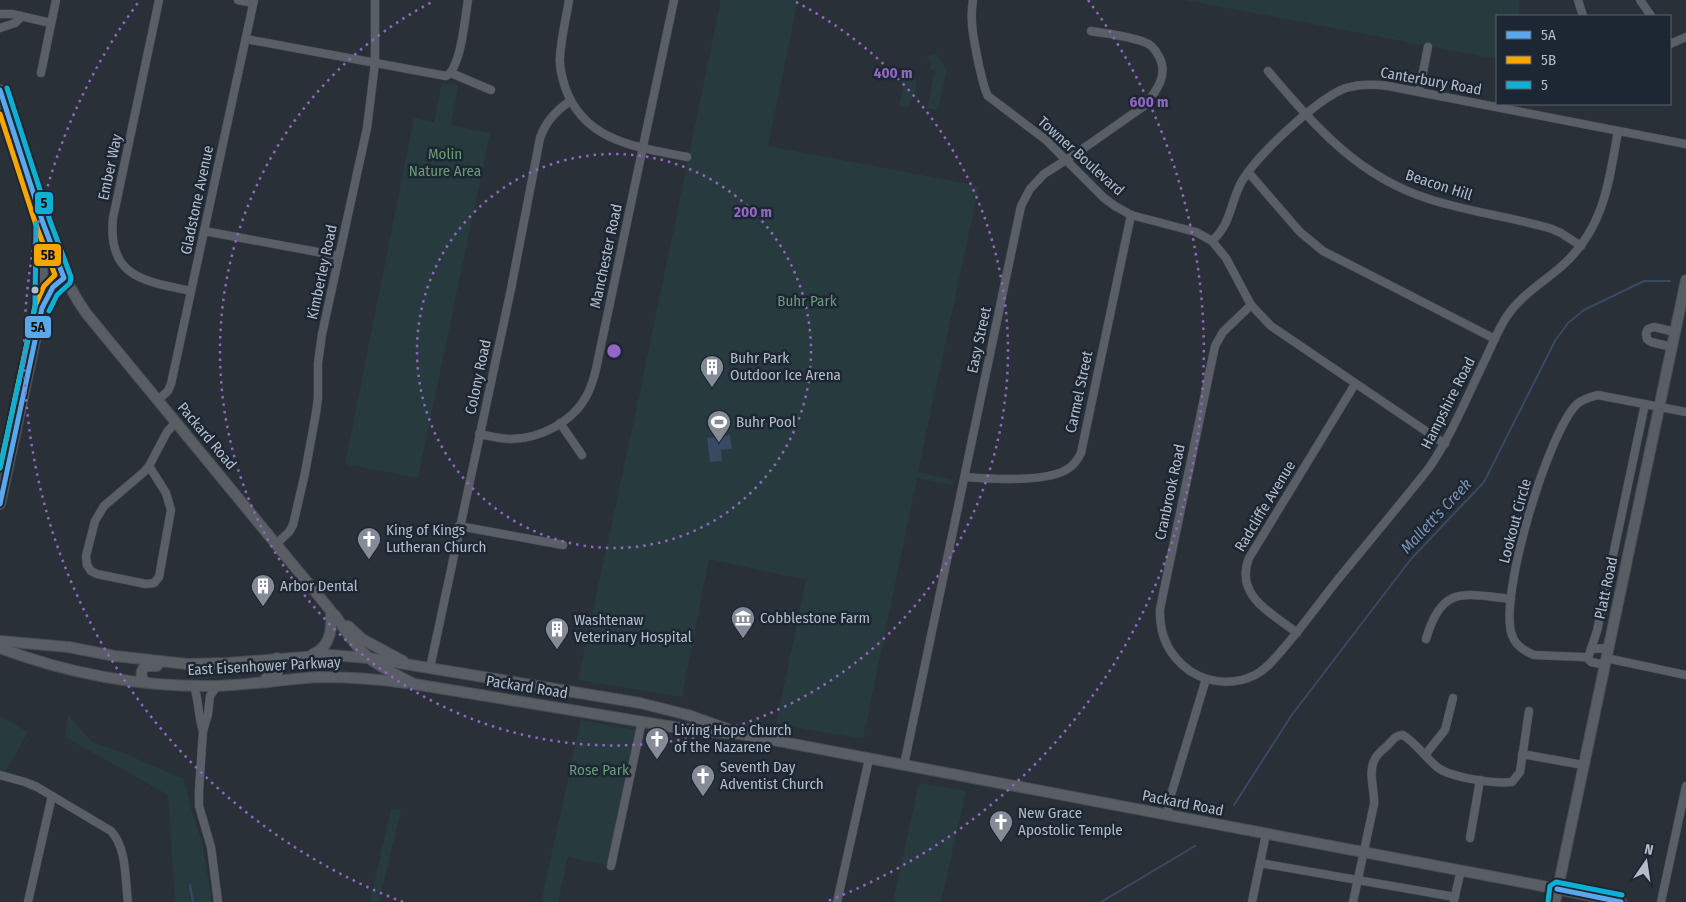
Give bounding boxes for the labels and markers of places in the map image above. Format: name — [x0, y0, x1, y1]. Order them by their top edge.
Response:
unlabelled marker — [30, 285, 40, 295]
centre of rings — [605, 342, 623, 360]
place label: Buhr Park Outdoor Ice Arena — [730, 349, 841, 384]
building icon: Buhr Park Outdoor Ice Arena — [699, 354, 725, 388]
sports icon: Buhr Pool — [706, 409, 732, 443]
place label: Buhr Pool — [736, 413, 796, 431]
place label: King of Kings Lutheran Church — [386, 521, 486, 556]
church icon: King of Kings Lutheran Church — [356, 526, 382, 560]
building icon: Arbor Dental — [250, 573, 276, 607]
place label: Arbor Dental — [280, 577, 358, 595]
museum icon: Cobblestone Farm — [730, 605, 756, 639]
place label: Cobblestone Farm — [760, 609, 870, 627]
place label: Washtenaw Veterinary Hospital — [574, 611, 692, 646]
building icon: Washtenaw Veterinary Hospital — [544, 616, 570, 650]
place label: Living Hope Church of the Nazarene — [674, 721, 792, 756]
church icon: Living Hope Church of the Nazarene — [644, 726, 670, 760]
place label: Seventh Day Adventist Church — [720, 758, 824, 793]
church icon: Seventh Day Adventist Church — [690, 763, 716, 797]
place label: New Grace Apostolic Temple — [1018, 804, 1123, 839]
church icon: New Grace Apostolic Temple — [988, 809, 1014, 843]

